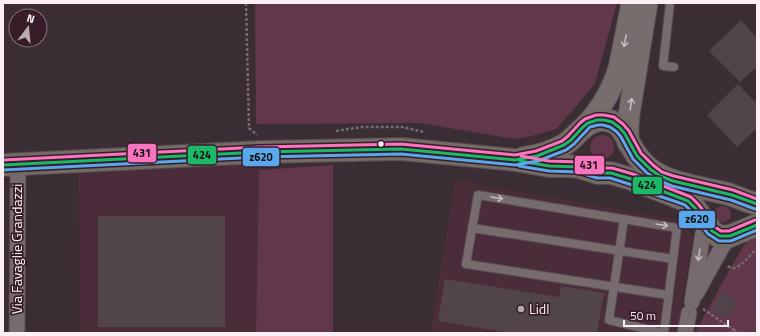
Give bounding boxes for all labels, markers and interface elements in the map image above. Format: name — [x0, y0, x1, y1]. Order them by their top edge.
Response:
north arrow — [8, 8, 48, 48]
text: N — [25, 10, 37, 27]
one-way arrow — [620, 34, 628, 47]
one-way arrow — [627, 98, 635, 111]
unlabelled marker — [376, 139, 386, 149]
line badge: 431 — [127, 143, 157, 163]
text: 431 — [133, 145, 151, 161]
line badge: 424 — [187, 145, 217, 165]
text: 424 — [193, 147, 211, 163]
line badge: z620 — [242, 147, 280, 167]
text: z620 — [249, 149, 273, 165]
line badge: 431 — [574, 155, 605, 175]
text: 431 — [580, 157, 598, 173]
line badge: 424 — [632, 176, 663, 195]
text: 424 — [638, 177, 656, 193]
street label: Via Favaglie Grandazzi — [6, 184, 27, 314]
one-way arrow — [490, 194, 503, 202]
line badge: z620 — [678, 210, 716, 229]
text: z620 — [685, 211, 709, 227]
one-way arrow — [655, 222, 668, 230]
one-way arrow — [695, 248, 703, 261]
place label: Lidl — [529, 298, 549, 319]
scale bar — [624, 302, 728, 328]
marker: Lidl — [516, 304, 526, 314]
text: 50 m — [630, 306, 656, 325]

